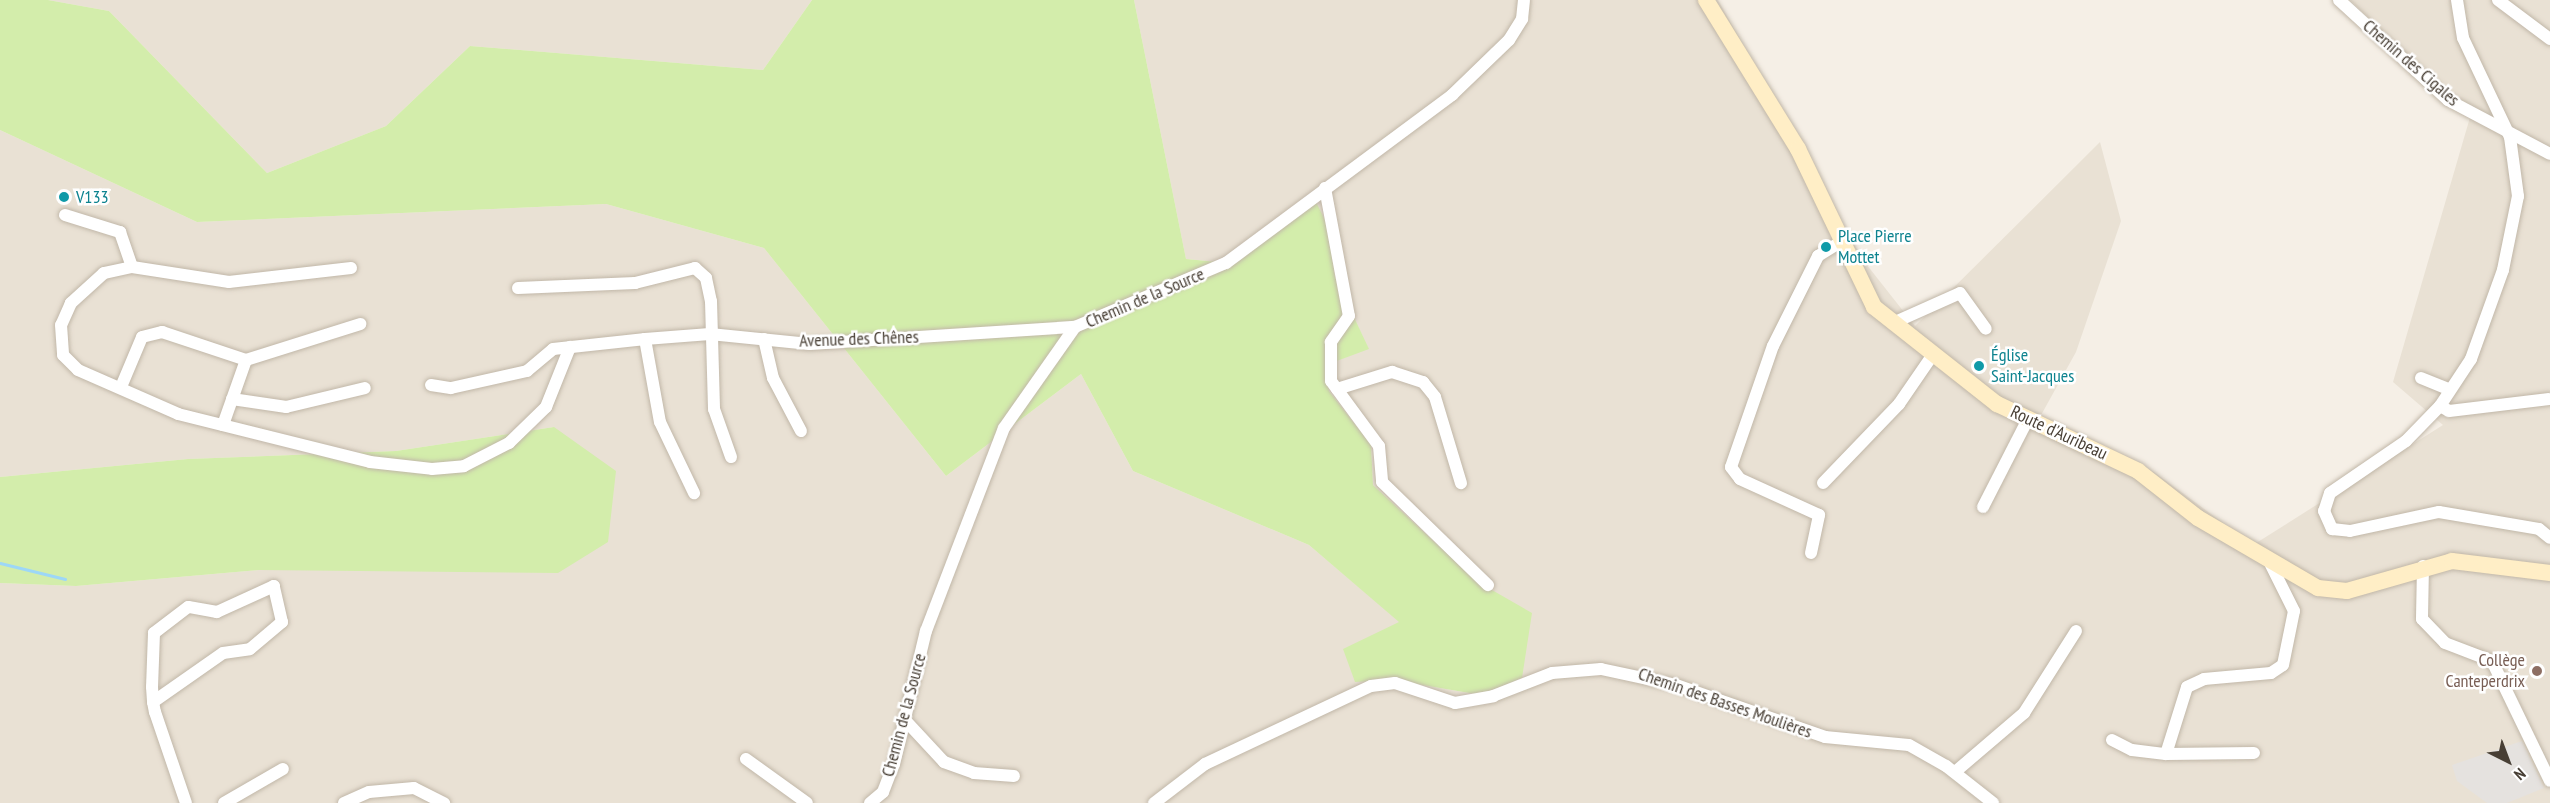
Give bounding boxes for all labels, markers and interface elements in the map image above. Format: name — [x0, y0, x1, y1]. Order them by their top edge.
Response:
street label: Chemin des Cigales — [2358, 15, 2464, 111]
place label: V133 — [76, 186, 109, 208]
marker: V133 — [57, 190, 71, 204]
place label: Place Pierre Mottet — [1838, 226, 1912, 268]
marker: Place Pierre Mottet — [1819, 240, 1833, 254]
street label: Chemin de la Source — [1082, 263, 1208, 333]
street label: Avenue des Chênes — [799, 326, 919, 352]
place label: Église Saint-Jacques — [1991, 345, 2074, 388]
marker: Église Saint-Jacques — [1972, 359, 1986, 373]
street label: Route d'Auribeau — [2007, 401, 2111, 465]
place label: Collège Canteperdrix — [2445, 650, 2525, 692]
street label: Chemin de la Source — [877, 651, 931, 779]
street label: Chemin des Basses Moulières — [1635, 663, 1815, 743]
marker: Collège Canteperdrix — [2530, 664, 2544, 678]
north arrow — [2478, 731, 2538, 791]
text: N — [2510, 764, 2530, 785]

